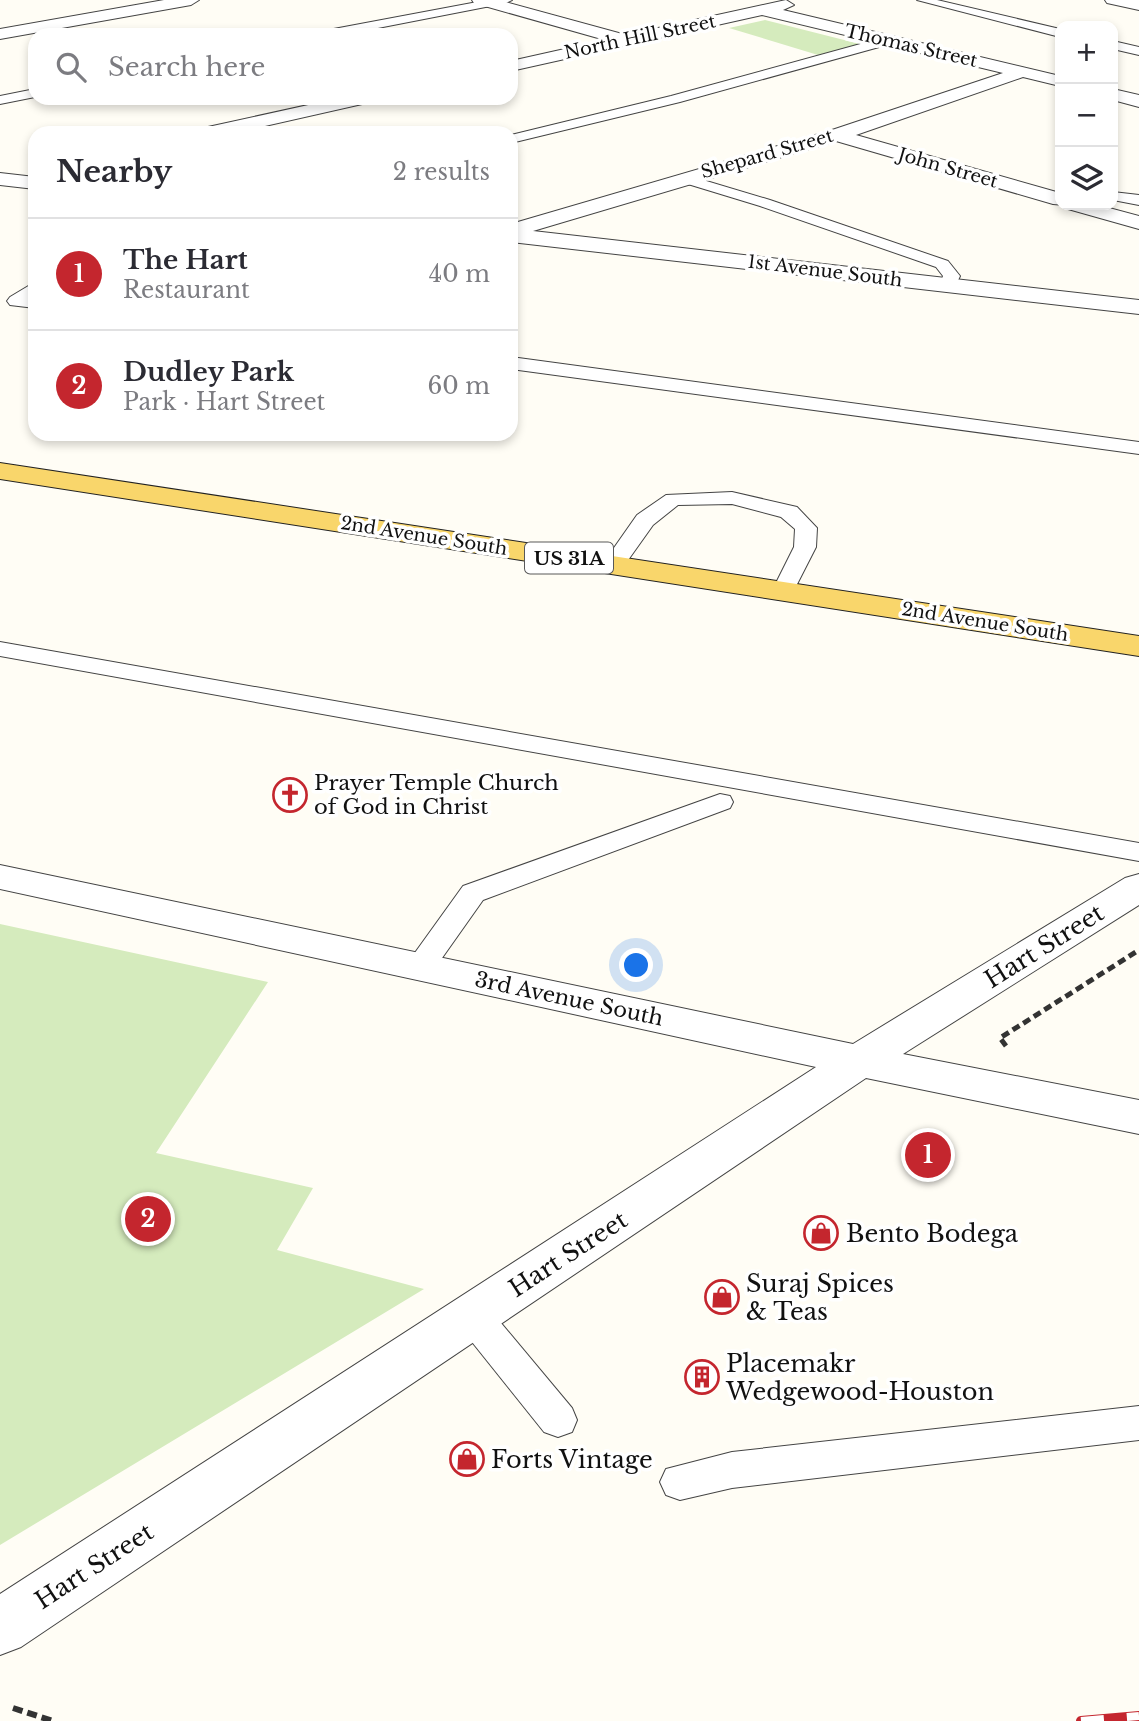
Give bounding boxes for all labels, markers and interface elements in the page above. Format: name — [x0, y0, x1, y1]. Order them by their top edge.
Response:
street label: North Hill Street — [562, 10, 718, 64]
street label: Thomas Street — [843, 20, 980, 72]
map controls — [1055, 21, 1118, 210]
button: + — [1055, 21, 1118, 84]
search box — [28, 28, 518, 105]
icon: search — [52, 48, 90, 86]
text: Search here — [108, 51, 265, 83]
button: − — [1055, 84, 1118, 147]
street label: Shepard Street — [698, 125, 836, 183]
street label: John Street — [894, 143, 1000, 193]
button: layers — [1055, 147, 1118, 210]
text: Nearby — [56, 153, 172, 190]
text: 2 results — [393, 158, 490, 186]
text: The Hart — [123, 244, 248, 276]
street label: 1st Avenue South — [746, 251, 904, 291]
text: 1 — [74, 260, 84, 288]
text: 40 m — [429, 260, 490, 288]
text: Restaurant — [123, 276, 250, 304]
text: Dudley Park — [123, 356, 294, 388]
text: 2 — [72, 372, 86, 400]
text: 60 m — [428, 372, 490, 400]
text: Park · Hart Street — [123, 388, 325, 416]
street label: 2nd Avenue South — [339, 512, 509, 560]
road number: US 31A — [525, 542, 613, 573]
street label: 2nd Avenue South — [900, 598, 1070, 646]
place label: Prayer Temple Church of God in Christ — [314, 770, 559, 820]
church icon: Prayer Temple Church of God in Christ — [271, 776, 309, 814]
street label: Hart Street — [979, 898, 1109, 994]
your location — [619, 948, 653, 982]
street label: 3rd Avenue South — [472, 966, 666, 1032]
pin: 1 — [905, 1129, 951, 1181]
pin: 2 — [125, 1193, 171, 1245]
street label: Hart Street — [503, 1205, 633, 1303]
shop icon: Bento Bodega — [802, 1214, 840, 1252]
place label: Bento Bodega — [846, 1219, 1019, 1248]
place label: Suraj Spices & Teas — [746, 1269, 894, 1326]
shop icon: Suraj Spices & Teas — [703, 1278, 741, 1316]
place label: Placemakr Wedgewood-Houston — [725, 1349, 994, 1406]
building icon: Placemakr Wedgewood-Houston — [683, 1358, 721, 1396]
shop icon: Forts Vintage — [448, 1440, 486, 1478]
place label: Forts Vintage — [491, 1445, 653, 1474]
street label: Hart Street — [29, 1517, 159, 1615]

